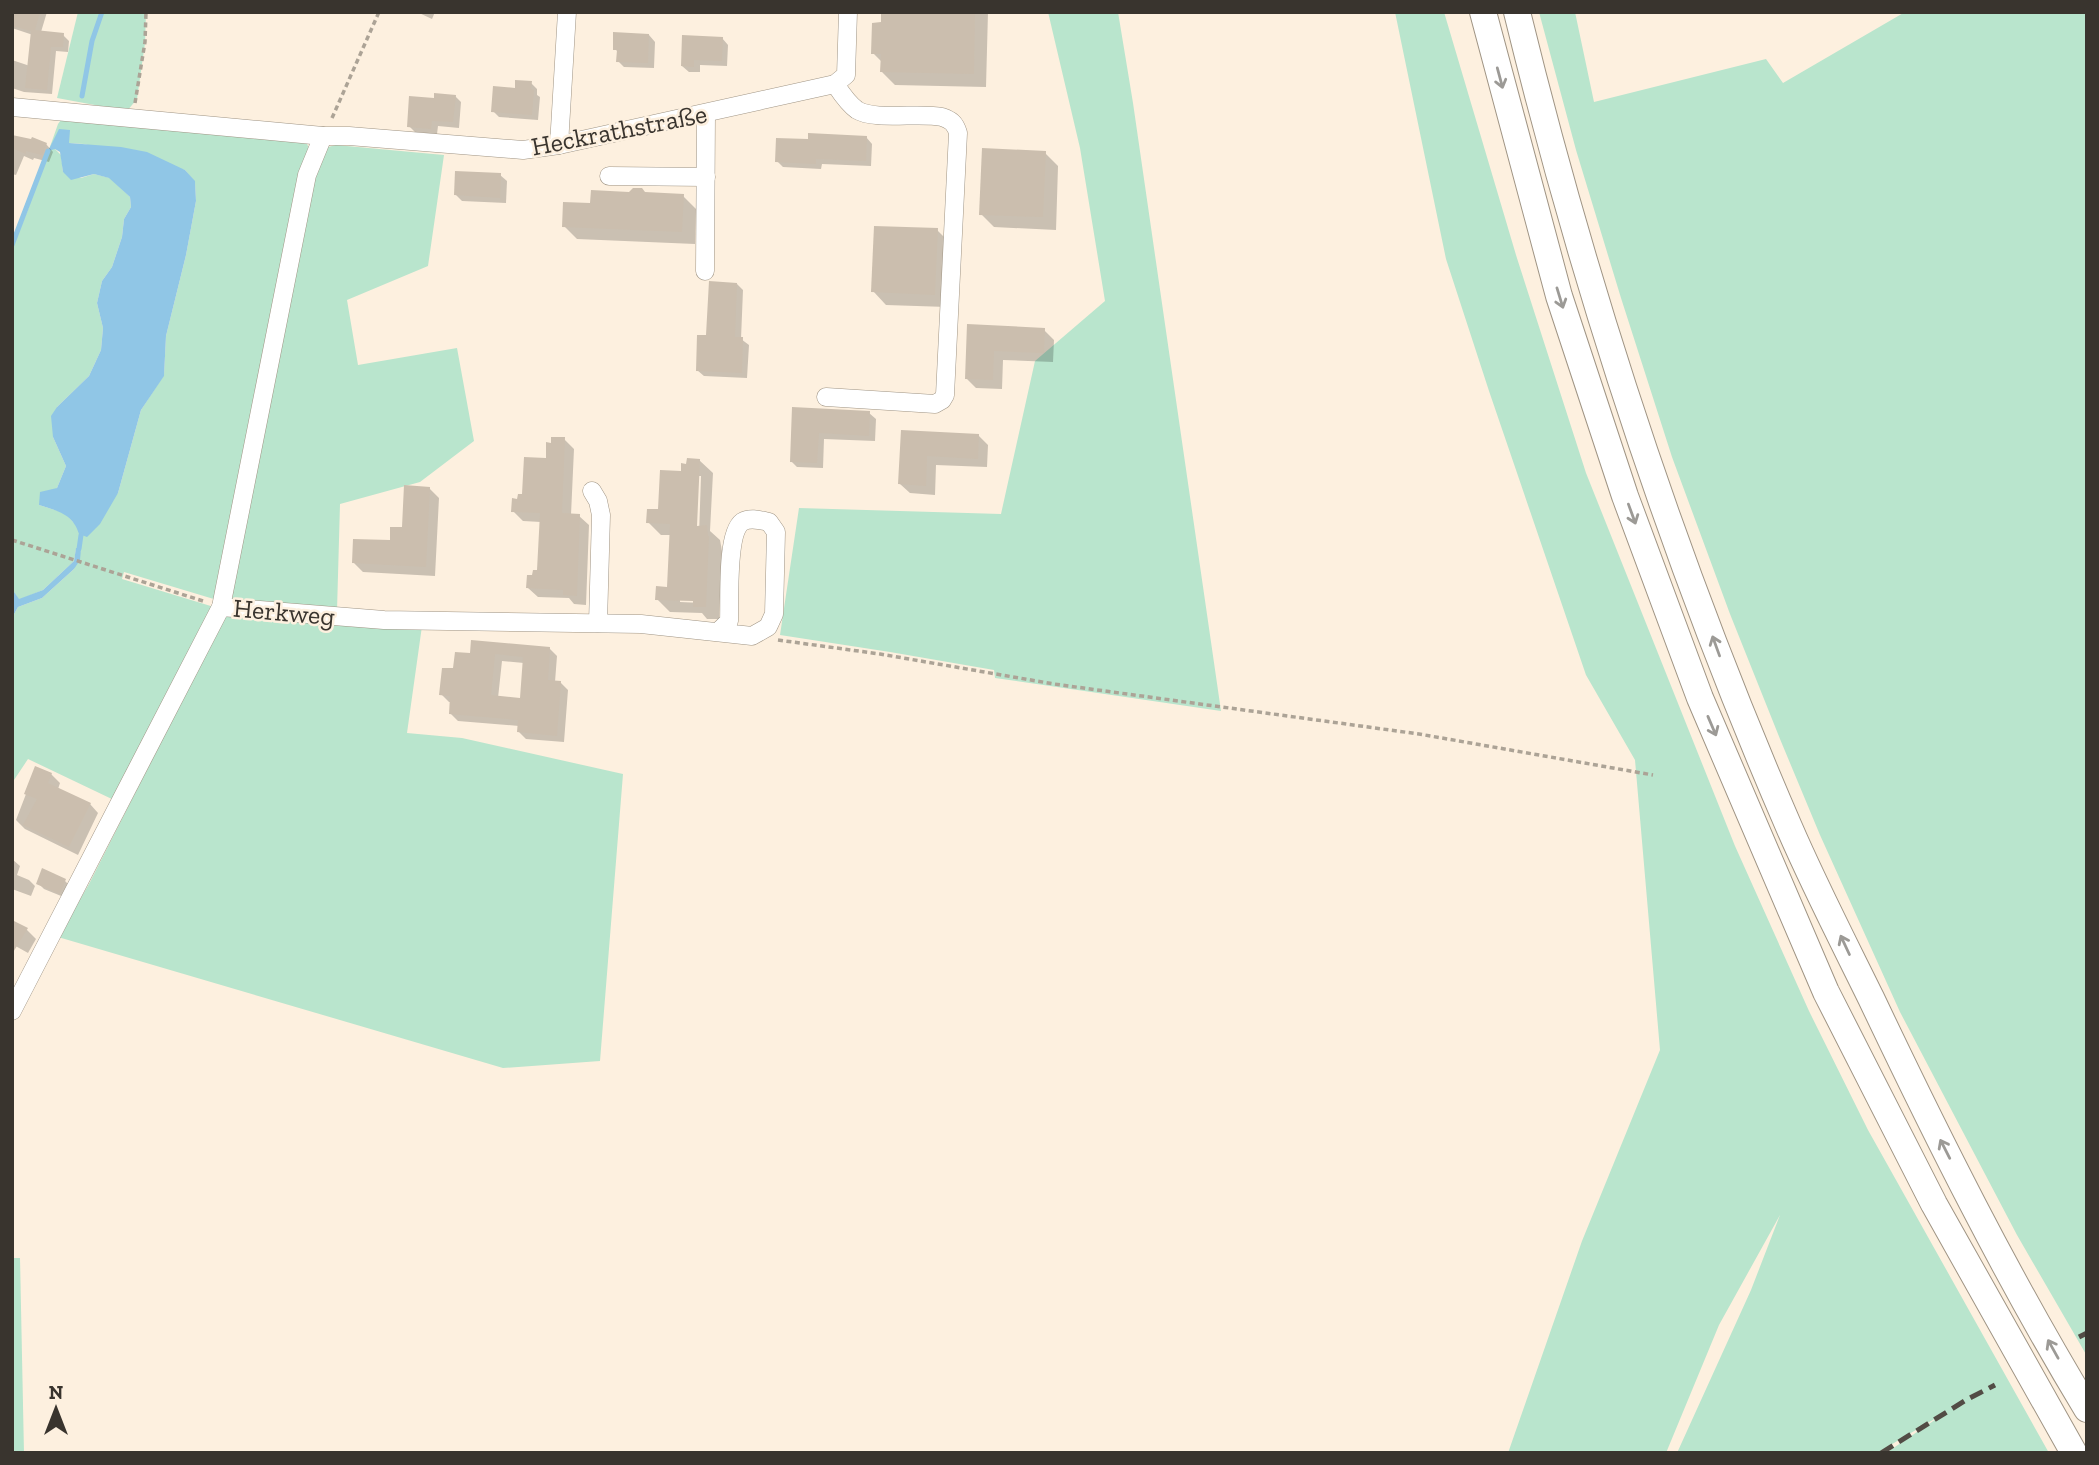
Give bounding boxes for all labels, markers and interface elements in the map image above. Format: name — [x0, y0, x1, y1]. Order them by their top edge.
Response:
one-way arrow — [1494, 66, 1507, 89]
street label: Heckrathstraße — [529, 97, 709, 163]
one-way arrow — [1554, 287, 1567, 309]
one-way arrow — [1627, 502, 1639, 524]
street label: Herkweg — [232, 592, 336, 632]
one-way arrow — [1709, 636, 1721, 658]
one-way arrow — [1706, 715, 1719, 737]
one-way arrow — [1838, 935, 1851, 956]
one-way arrow — [1938, 1139, 1951, 1160]
one-way arrow — [2046, 1340, 2060, 1360]
north arrow — [21, 1374, 91, 1444]
text: N — [49, 1381, 63, 1404]

